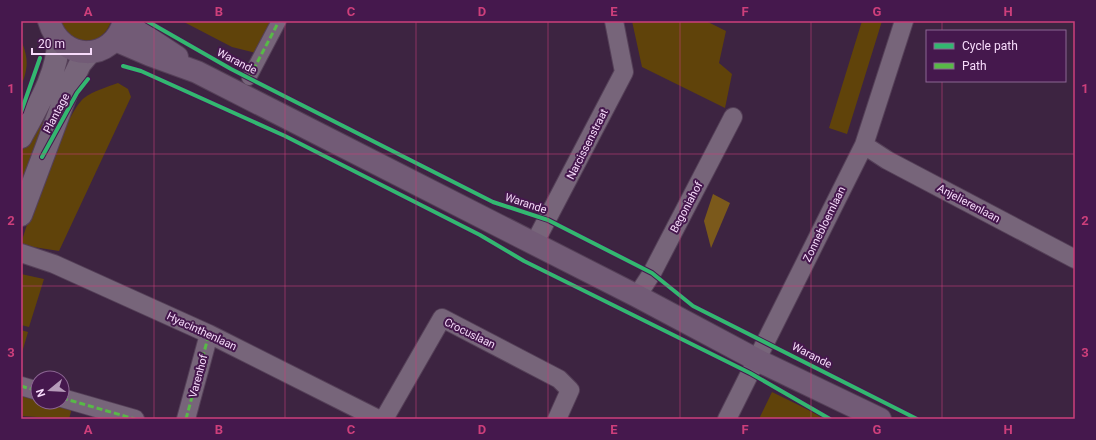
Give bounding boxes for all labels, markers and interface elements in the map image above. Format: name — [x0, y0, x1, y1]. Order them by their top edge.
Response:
text: A — [84, 4, 93, 19]
text: B — [215, 4, 223, 19]
text: C — [347, 4, 356, 19]
text: D — [478, 4, 486, 19]
text: E — [610, 4, 618, 19]
text: F — [741, 4, 749, 19]
text: G — [873, 4, 882, 19]
text: H — [1003, 4, 1013, 19]
scale bar — [32, 30, 91, 56]
legend — [926, 30, 1066, 82]
text: 20 m — [38, 37, 65, 51]
text: Cycle path — [962, 39, 1018, 53]
street label: Warande — [215, 46, 259, 77]
text: Path — [962, 59, 987, 73]
text: 1 — [7, 81, 15, 96]
text: 1 — [1081, 81, 1089, 96]
street label: Plantage — [41, 91, 72, 135]
street label: Narcissenstraat — [564, 106, 611, 182]
street label: Begoniahof — [668, 179, 705, 235]
street label: Anjelierenlaan — [935, 181, 1002, 225]
street label: Zonnebloemlaan — [801, 184, 848, 264]
street label: Warande — [503, 191, 549, 216]
text: 2 — [7, 213, 15, 228]
text: 2 — [1081, 213, 1089, 228]
street label: Hyacinthenlaan — [165, 310, 239, 353]
street label: Crocuslaan — [442, 315, 497, 351]
street label: Warande — [790, 340, 834, 371]
text: 3 — [7, 345, 15, 360]
text: 3 — [1081, 345, 1089, 360]
street label: Varenhof — [186, 353, 211, 399]
north arrow — [30, 370, 70, 410]
text: N — [34, 387, 48, 399]
text: A — [84, 422, 93, 437]
text: B — [215, 422, 223, 437]
text: C — [347, 422, 356, 437]
text: D — [478, 422, 486, 437]
text: E — [610, 422, 618, 437]
text: F — [741, 422, 749, 437]
text: G — [873, 422, 882, 437]
text: H — [1003, 422, 1013, 437]

